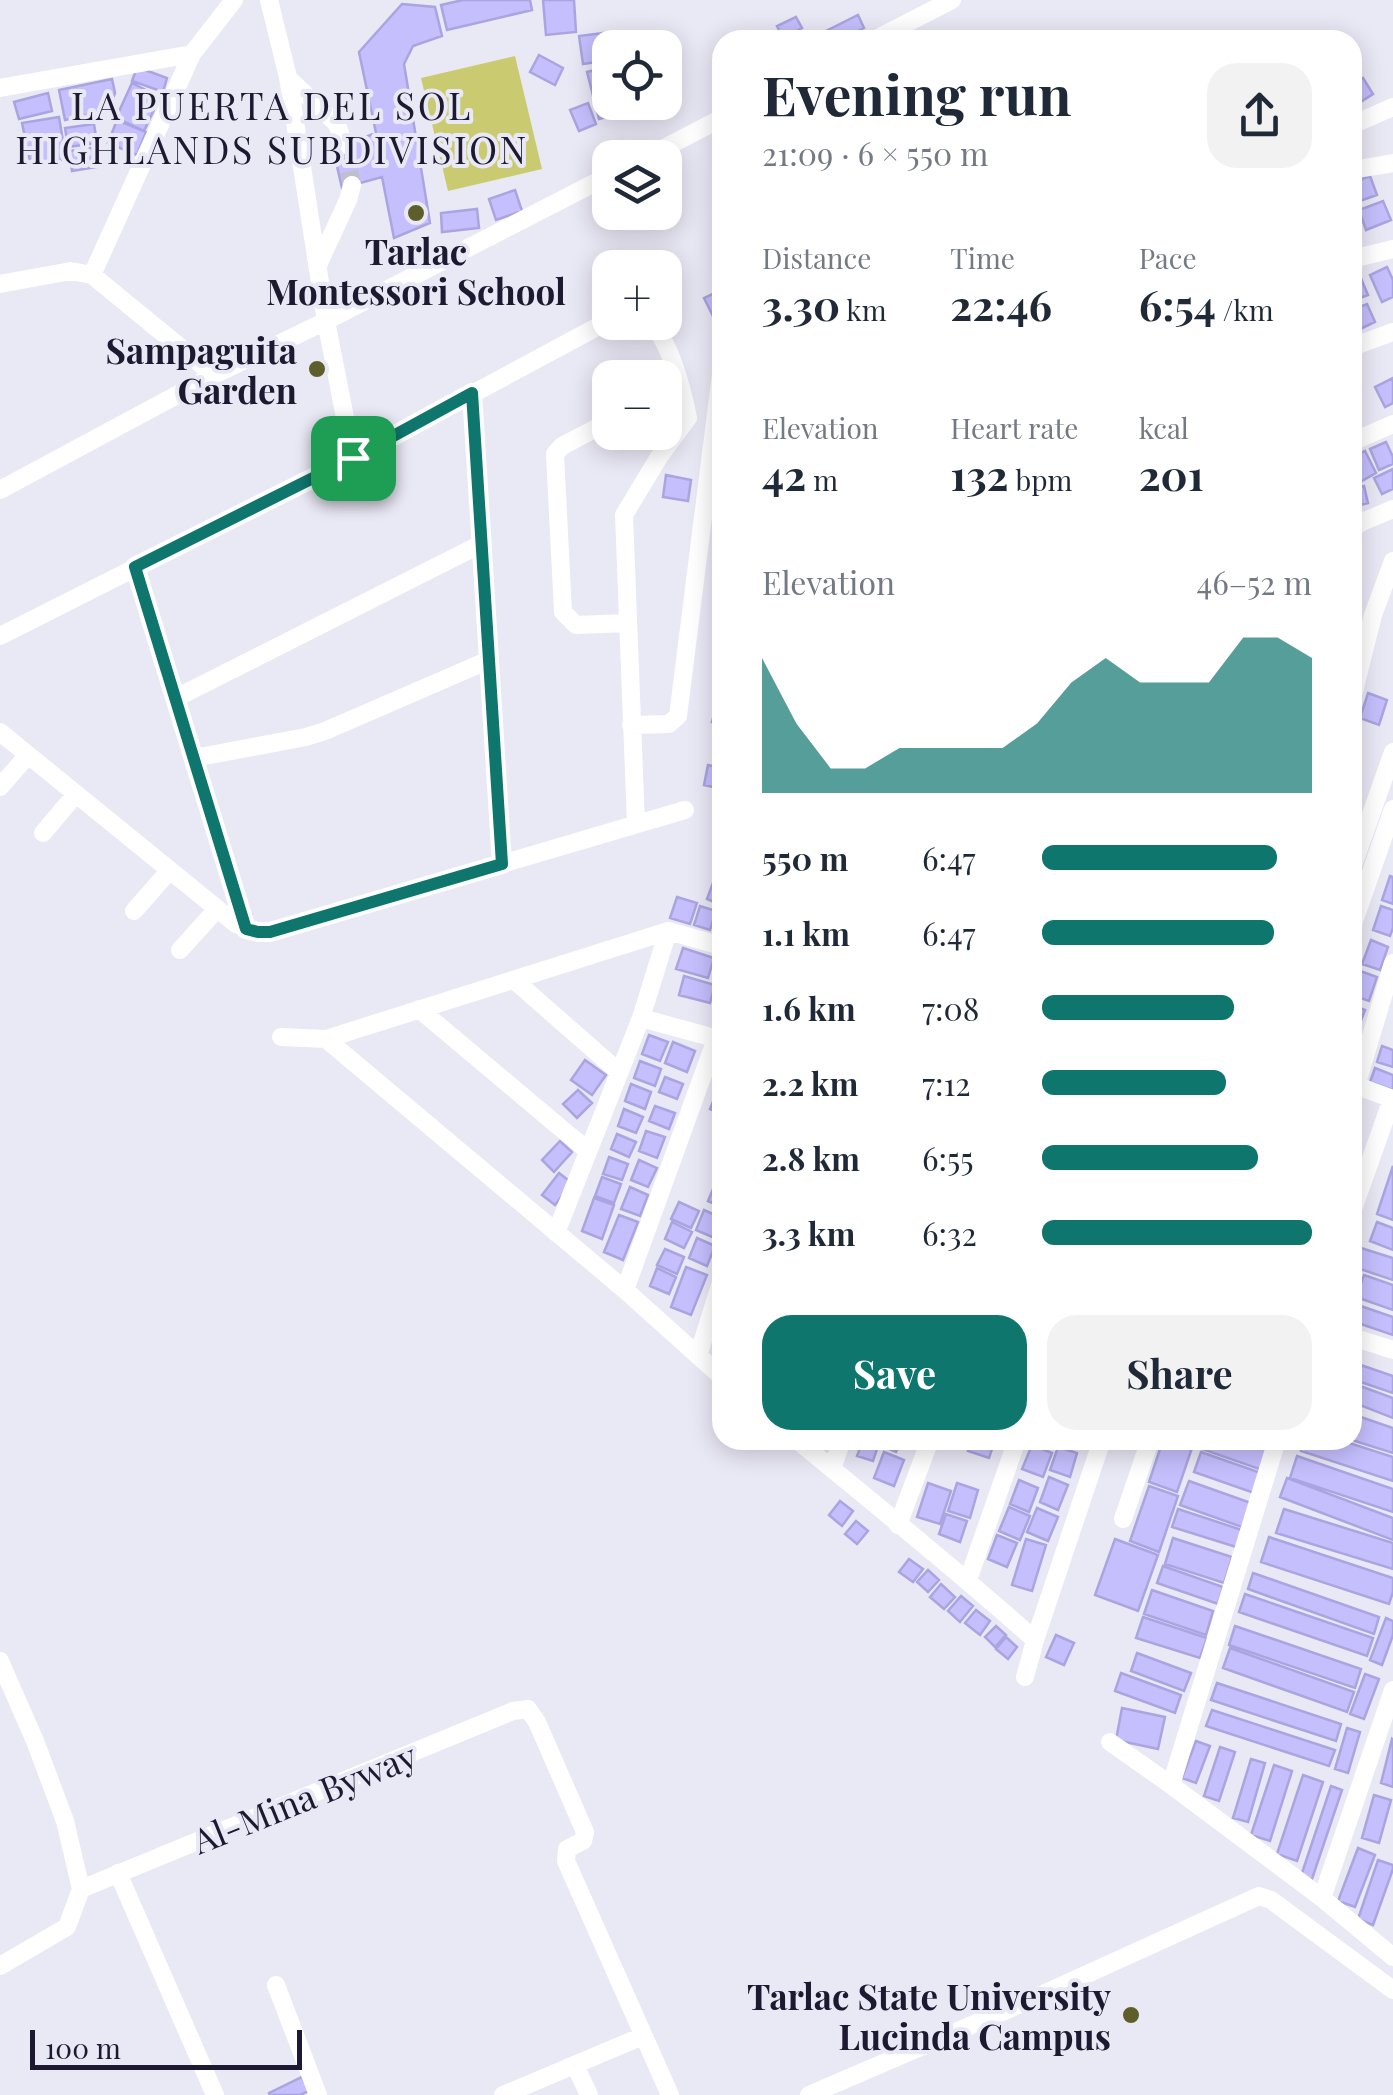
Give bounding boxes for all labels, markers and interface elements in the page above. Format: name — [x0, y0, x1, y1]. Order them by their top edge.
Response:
map controls — [592, 30, 682, 450]
button: locate — [592, 30, 682, 120]
text: Evening run — [762, 56, 1072, 130]
button: share — [1207, 63, 1312, 168]
district label: LA PUERTA DEL SOL HIGHLANDS SUBDIVISION — [15, 79, 529, 174]
text: 21:09 · 6 × 550 m — [762, 131, 989, 174]
button: layers — [592, 140, 682, 230]
marker: Tarlac Montessori School — [405, 202, 427, 224]
place label: Tarlac Montessori School — [266, 227, 566, 314]
text: Distance — [762, 239, 871, 276]
text: Time — [950, 239, 1015, 276]
text: Pace — [1139, 239, 1197, 276]
button: + — [592, 250, 682, 340]
text: 3.30 — [762, 276, 840, 332]
text: 22:46 — [950, 276, 1052, 332]
text: 6:54 — [1139, 276, 1216, 332]
text: km — [840, 291, 887, 328]
text: /km — [1216, 291, 1274, 328]
place label: Sampaguita Garden — [106, 326, 298, 413]
marker: Sampaguita Garden — [306, 358, 328, 380]
button: − — [592, 360, 682, 450]
text: Elevation — [762, 409, 878, 446]
text: Heart rate — [950, 409, 1079, 446]
text: kcal — [1139, 409, 1189, 446]
pin — [311, 416, 396, 501]
icon: arrive — [326, 431, 381, 486]
text: 42 — [762, 446, 806, 502]
text: 132 — [950, 446, 1009, 502]
text: 201 — [1139, 446, 1204, 502]
text: m — [806, 461, 838, 498]
text: bpm — [1009, 461, 1072, 498]
text: Elevation — [762, 560, 895, 603]
text: 46–52 m — [1196, 560, 1312, 603]
text: 550 m — [762, 836, 848, 879]
text: 6:47 — [922, 836, 975, 879]
text: 1.1 km — [762, 911, 850, 954]
text: 6:47 — [922, 911, 975, 954]
text: 1.6 km — [762, 986, 856, 1029]
text: 7:08 — [922, 986, 979, 1029]
text: 2.2 km — [762, 1061, 859, 1104]
text: 7:12 — [922, 1061, 971, 1104]
text: 2.8 km — [762, 1136, 860, 1179]
text: 6:55 — [922, 1136, 974, 1179]
text: 3.3 km — [762, 1211, 855, 1254]
text: 6:32 — [922, 1211, 977, 1254]
button: Save — [762, 1315, 1027, 1430]
button: Share — [1047, 1315, 1312, 1430]
street label: Al-Mina Byway — [184, 1731, 423, 1864]
place label: Tarlac State University Lucinda Campus — [747, 1972, 1111, 2059]
marker: Tarlac State University Lucinda Campus — [1120, 2004, 1142, 2026]
scale bar — [30, 2025, 302, 2070]
text: 100 m — [45, 2029, 121, 2066]

